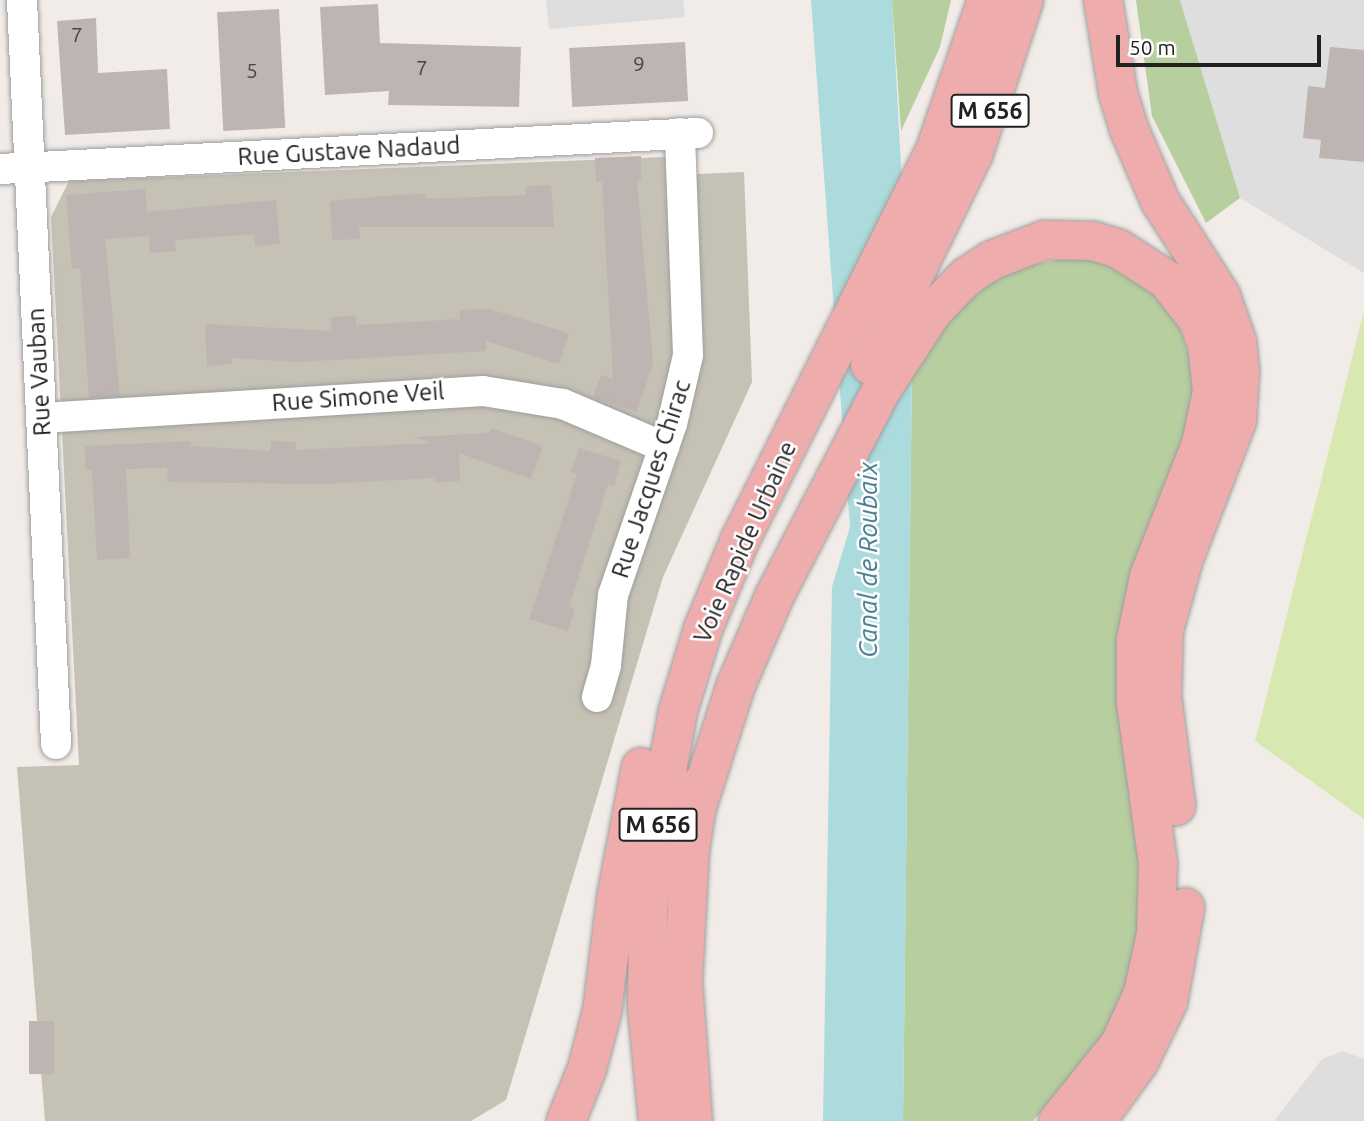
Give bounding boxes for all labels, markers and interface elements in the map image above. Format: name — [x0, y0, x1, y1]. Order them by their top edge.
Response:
house number: 7 — [71, 21, 83, 47]
scale bar — [1119, 21, 1324, 65]
text: 50 m — [1129, 35, 1176, 59]
house number: 9 — [633, 50, 645, 76]
house number: 7 — [416, 54, 428, 80]
house number: 5 — [246, 57, 258, 83]
road number: M 656 — [950, 92, 1030, 130]
street label: Rue Gustave Nadaud — [237, 131, 461, 171]
street label: Rue Vauban — [21, 307, 57, 437]
street label: Rue Jacques Chirac — [605, 376, 697, 582]
street label: Rue Simone Veil — [271, 377, 445, 417]
street label: Voie Rapide Urbaine — [688, 437, 802, 647]
water label: Canal de Roubaix — [852, 462, 884, 658]
road number: M 656 — [618, 806, 698, 845]

